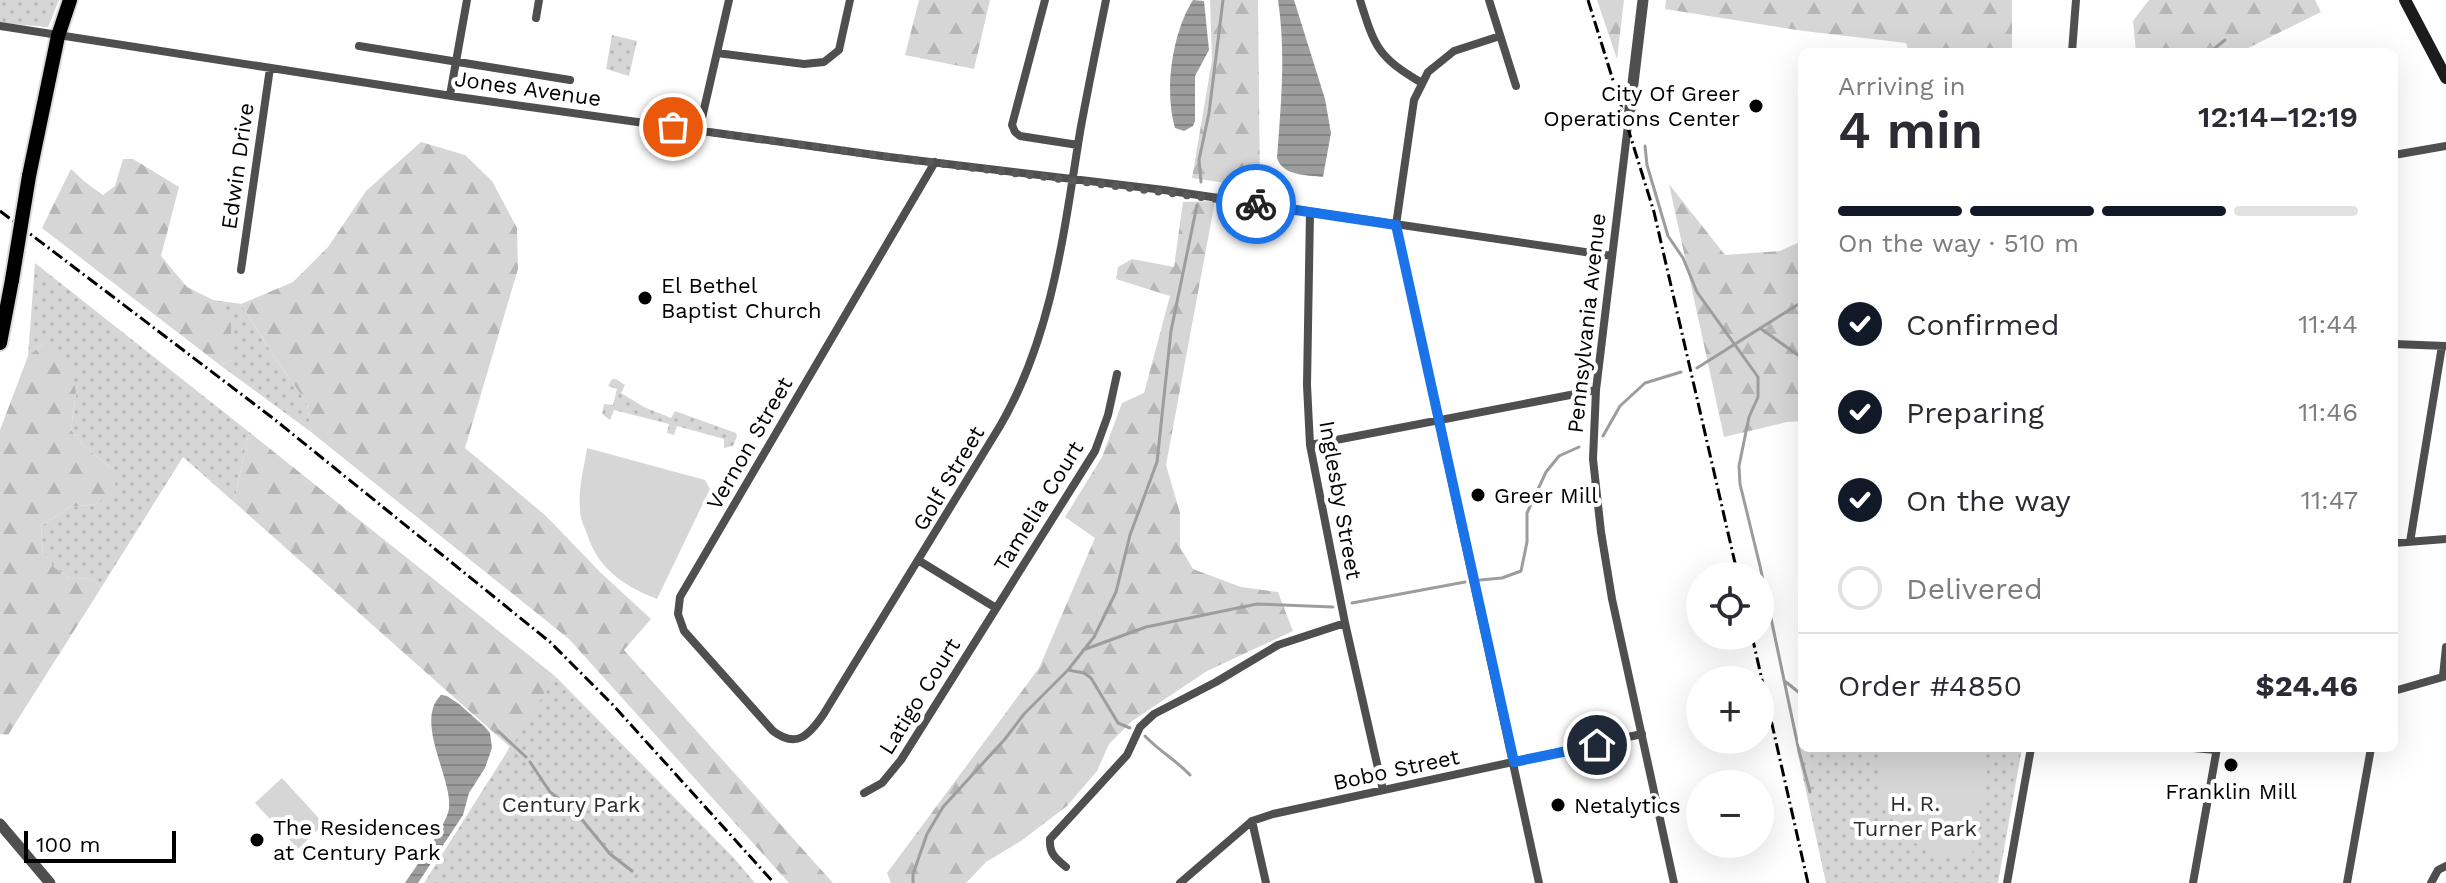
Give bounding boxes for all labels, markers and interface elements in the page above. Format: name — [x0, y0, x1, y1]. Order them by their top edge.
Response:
street label: Jones Avenue — [453, 66, 603, 111]
text: Arriving in — [1838, 71, 1966, 101]
place label: City Of Greer Operations Center — [1543, 81, 1740, 131]
pin — [639, 93, 707, 161]
marker: City Of Greer Operations Center — [1747, 97, 1765, 115]
text: 12:14–12:19 — [2198, 99, 2358, 134]
text: 4 min — [1838, 100, 1983, 161]
street label: Edwin Drive — [216, 101, 259, 231]
icon: bag — [651, 105, 695, 149]
courier — [1216, 164, 1296, 244]
icon: bike — [1234, 182, 1278, 226]
street label: Pennsylvania Avenue — [1563, 212, 1610, 434]
text: On the way · 510 m — [1838, 228, 2079, 258]
place label: El Bethel Baptist Church — [661, 273, 822, 323]
marker: El Bethel Baptist Church — [636, 289, 654, 307]
icon: check — [1838, 302, 1882, 346]
text: Confirmed — [1906, 307, 2060, 342]
text: 11:44 — [2298, 309, 2358, 339]
street label: Vernon Street — [701, 372, 798, 514]
icon: check — [1838, 390, 1882, 434]
text: Preparing — [1906, 395, 2044, 430]
text: 11:46 — [2298, 397, 2358, 427]
street label: Inglesby Street — [1314, 419, 1367, 581]
street label: Golf Street — [907, 422, 989, 535]
street label: Tamelia Court — [988, 437, 1088, 576]
icon: check — [1838, 478, 1882, 522]
place label: Greer Mill — [1494, 483, 1598, 508]
text: On the way — [1906, 483, 2071, 518]
text: 11:47 — [2301, 485, 2358, 515]
marker: Greer Mill — [1469, 486, 1487, 504]
map controls — [1686, 562, 1774, 858]
button: locate — [1686, 562, 1774, 650]
text: Delivered — [1906, 571, 2043, 606]
street label: Latigo Court — [874, 634, 965, 759]
button: + — [1686, 666, 1774, 754]
text: Order #4850 — [1838, 668, 2022, 703]
text: $24.46 — [2256, 668, 2358, 703]
pin — [1563, 711, 1631, 779]
icon: home — [1575, 723, 1619, 767]
street label: Bobo Street — [1331, 744, 1461, 795]
marker: Franklin Mill — [2222, 756, 2240, 774]
button: − — [1686, 770, 1774, 858]
place label: Franklin Mill — [2165, 779, 2297, 804]
park label: H. R. Turner Park — [1853, 791, 1977, 841]
park label: Century Park — [502, 792, 640, 817]
place label: Netalytics — [1574, 793, 1681, 818]
marker: Netalytics — [1549, 796, 1567, 814]
place label: The Residences at Century Park — [273, 815, 441, 865]
scale bar — [24, 827, 176, 863]
marker: The Residences at Century Park — [248, 831, 266, 849]
text: 100 m — [36, 832, 100, 857]

